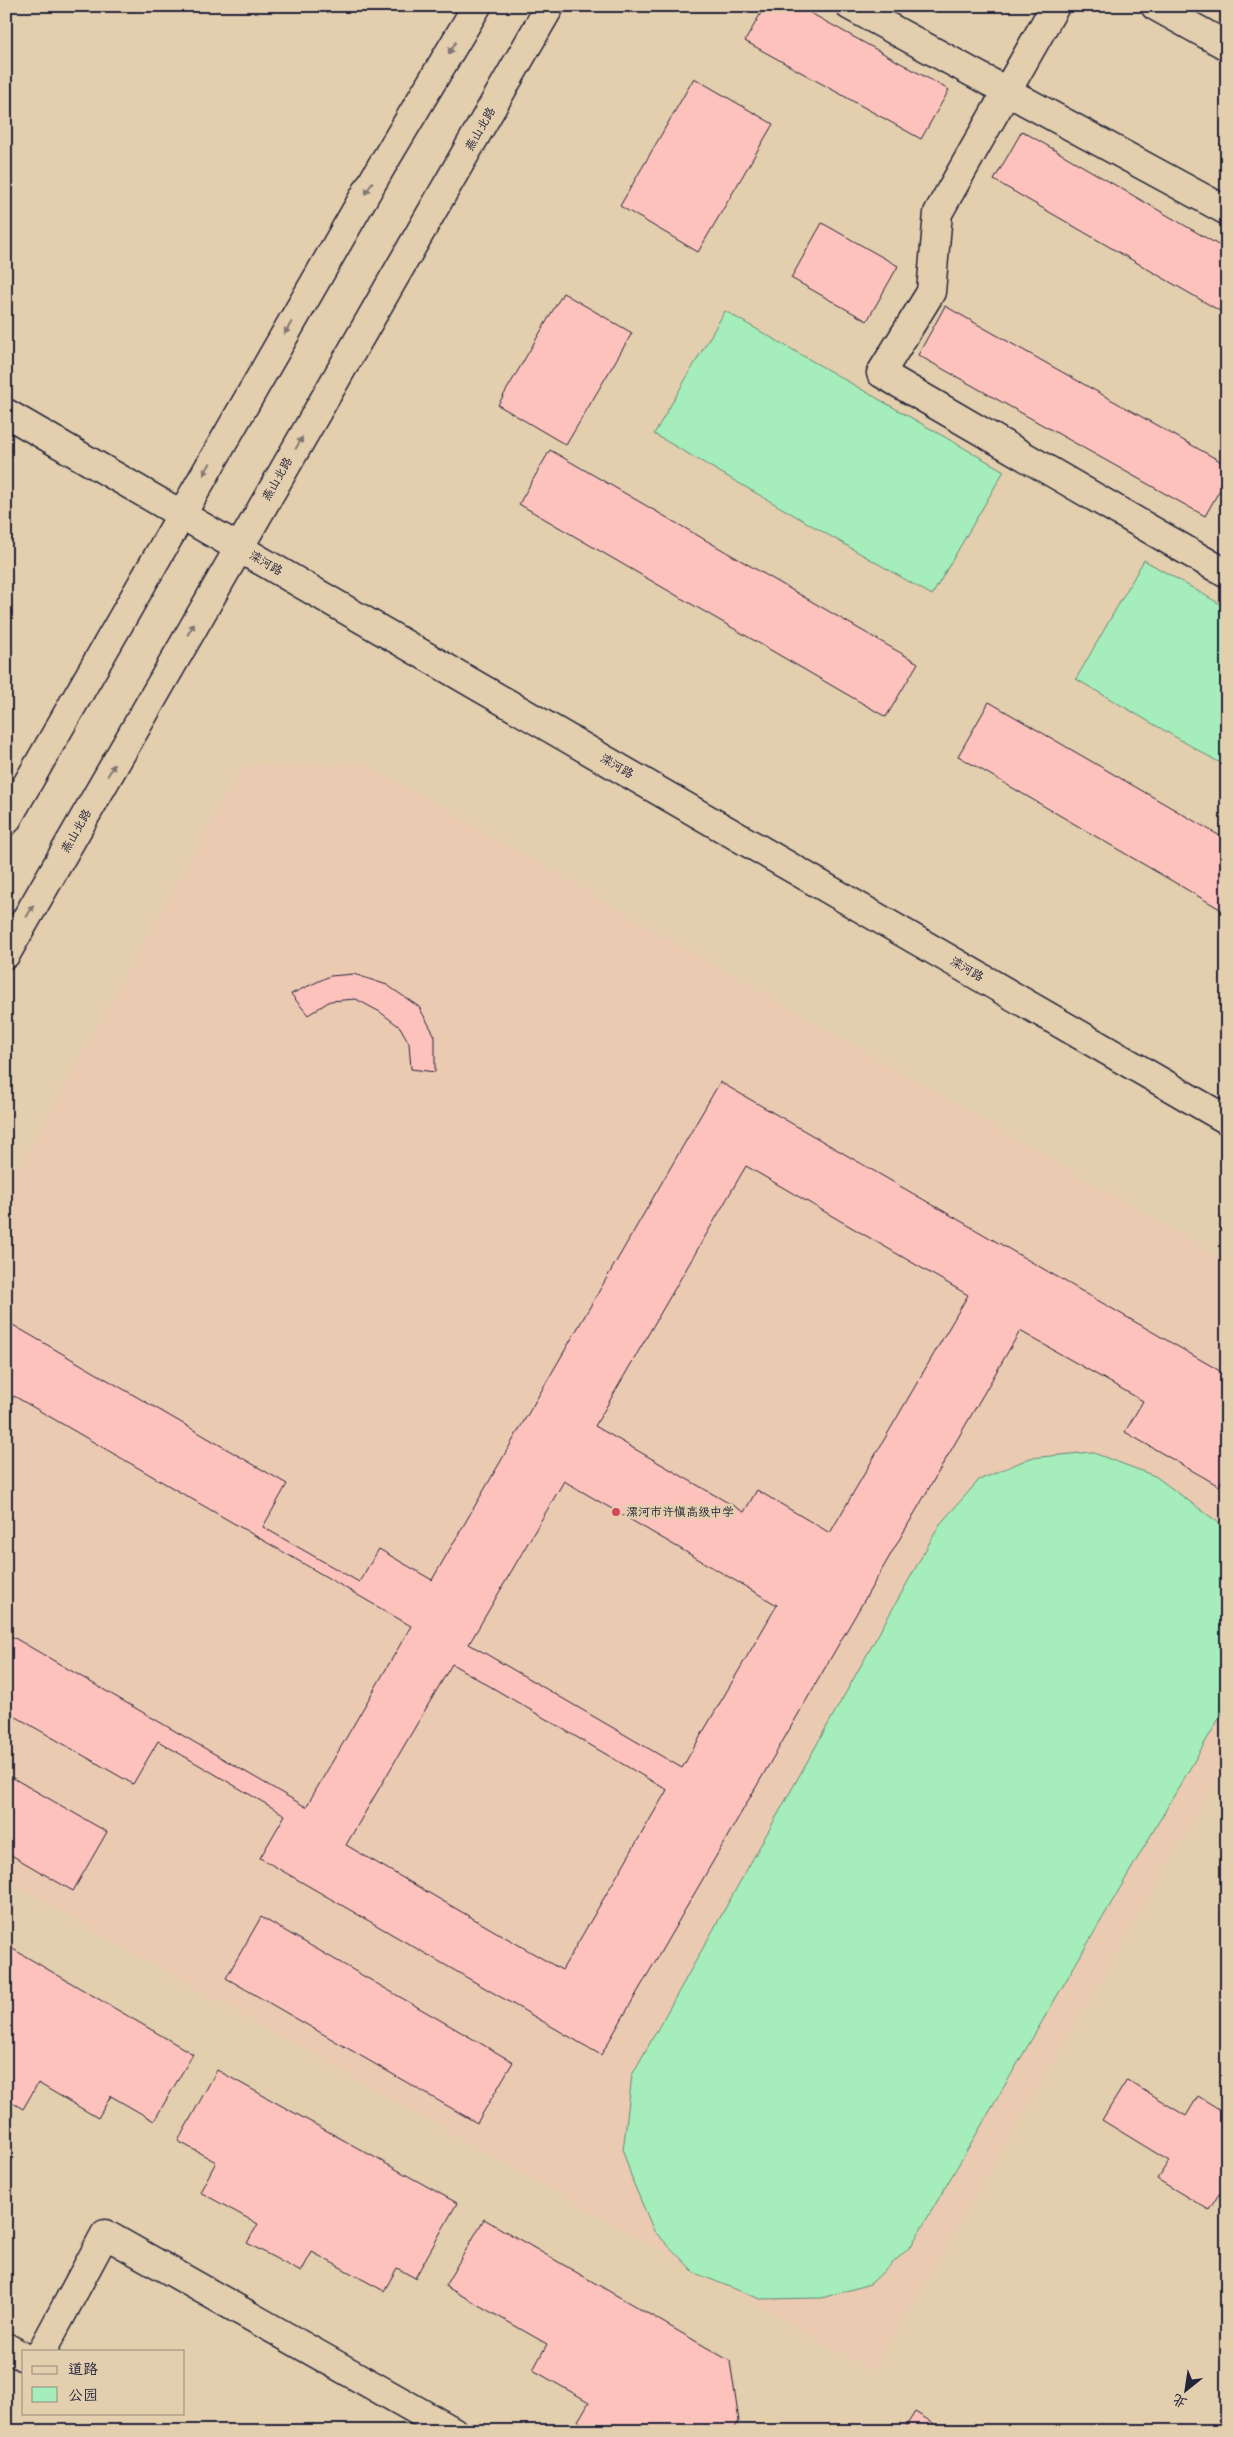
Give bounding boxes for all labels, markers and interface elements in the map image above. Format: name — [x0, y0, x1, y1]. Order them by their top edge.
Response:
one-way arrow — [447, 42, 456, 55]
street label: 燕山北路 — [462, 105, 499, 154]
one-way arrow — [364, 181, 373, 194]
one-way arrow — [283, 322, 292, 335]
one-way arrow — [294, 436, 303, 449]
street label: 燕山北路 — [259, 455, 296, 504]
one-way arrow — [202, 463, 211, 476]
street label: 滦河路 — [246, 548, 285, 579]
one-way arrow — [187, 623, 196, 636]
street label: 滦河路 — [597, 751, 636, 782]
one-way arrow — [107, 763, 115, 778]
street label: 燕山北路 — [58, 807, 95, 856]
one-way arrow — [26, 905, 35, 918]
street label: 滦河路 — [947, 954, 986, 985]
place label: 漯河市许慎高级中学 — [626, 1505, 734, 1520]
marker: 漯河市许慎高级中学 — [610, 1506, 622, 1518]
legend — [22, 2350, 185, 2414]
text: 道路 — [68, 2360, 98, 2379]
north arrow — [1160, 2364, 1210, 2414]
text: 公园 — [68, 2386, 98, 2405]
text: 北 — [1169, 2390, 1190, 2412]

